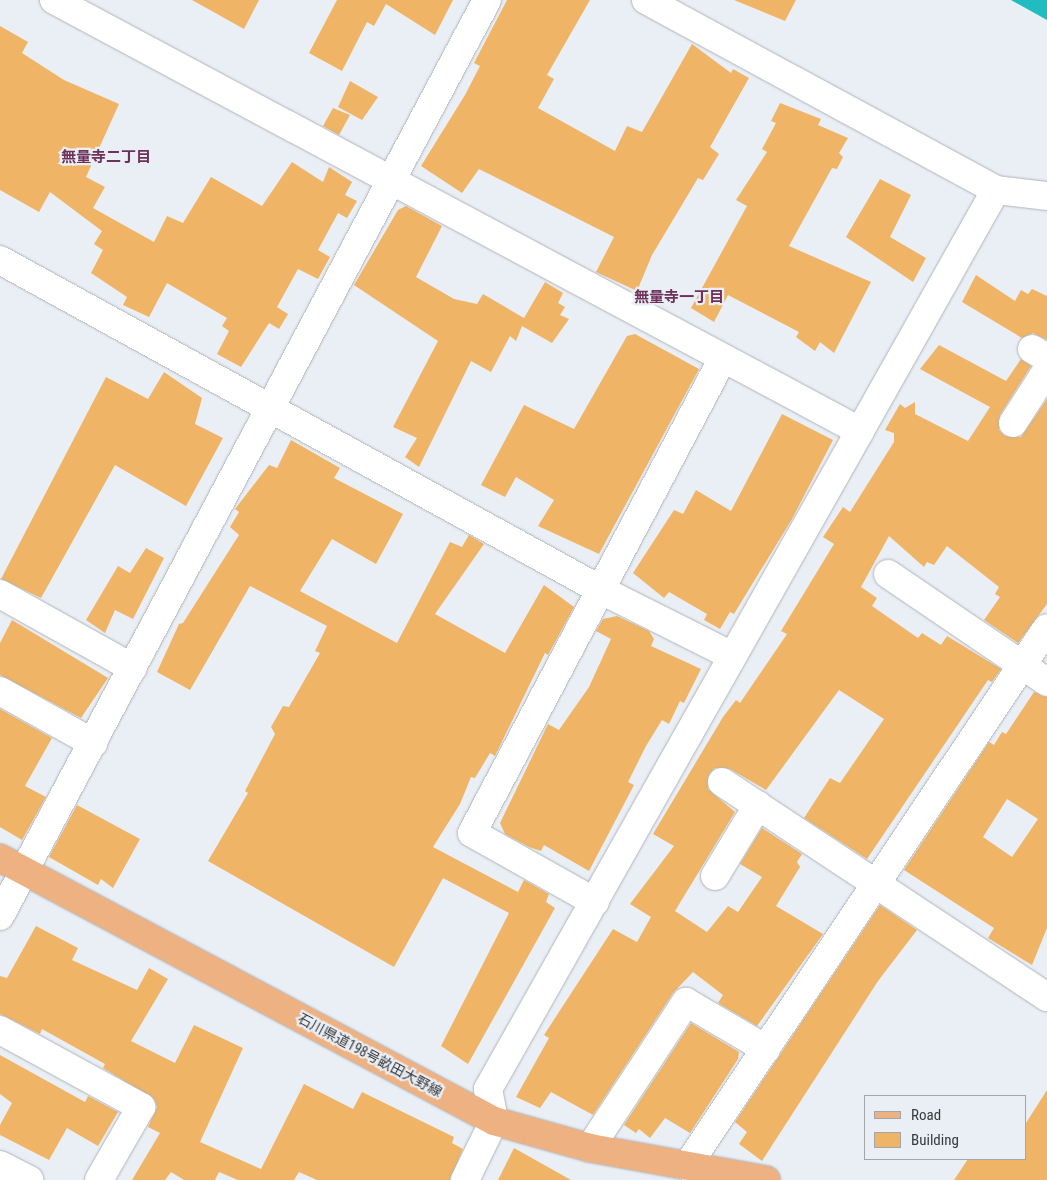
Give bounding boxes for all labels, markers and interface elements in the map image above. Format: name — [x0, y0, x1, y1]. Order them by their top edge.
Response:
district label: 無量寺二丁目 — [61, 149, 151, 167]
district label: 無量寺一丁目 — [634, 289, 724, 307]
street label: 石川県道198号畝田大野線 — [295, 1010, 445, 1100]
legend — [864, 1095, 1027, 1160]
text: Road — [911, 1106, 941, 1124]
text: Building — [911, 1131, 959, 1149]

